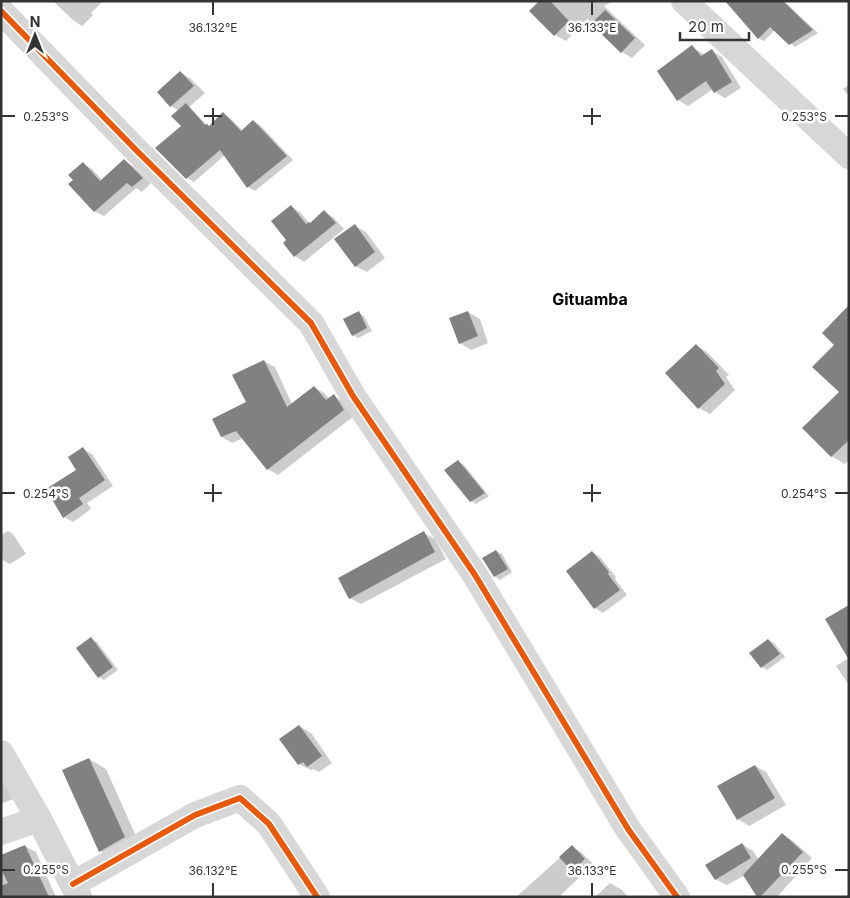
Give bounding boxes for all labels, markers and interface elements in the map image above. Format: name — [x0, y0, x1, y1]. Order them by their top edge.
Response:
north arrow — [10, 10, 60, 60]
scale bar — [680, 10, 749, 42]
text: N — [30, 13, 40, 30]
text: 20 m — [688, 17, 724, 36]
text: 36.132°E — [188, 20, 238, 35]
text: 36.133°E — [567, 20, 617, 35]
text: 0.253°S — [23, 109, 69, 124]
text: 0.253°S — [781, 109, 827, 124]
district label: Gituamba — [552, 289, 628, 309]
text: 0.254°S — [23, 486, 69, 501]
text: 0.254°S — [781, 486, 827, 501]
text: 0.255°S — [23, 862, 69, 877]
text: 0.255°S — [781, 862, 827, 877]
text: 36.132°E — [188, 863, 238, 878]
text: 36.133°E — [567, 863, 617, 878]

